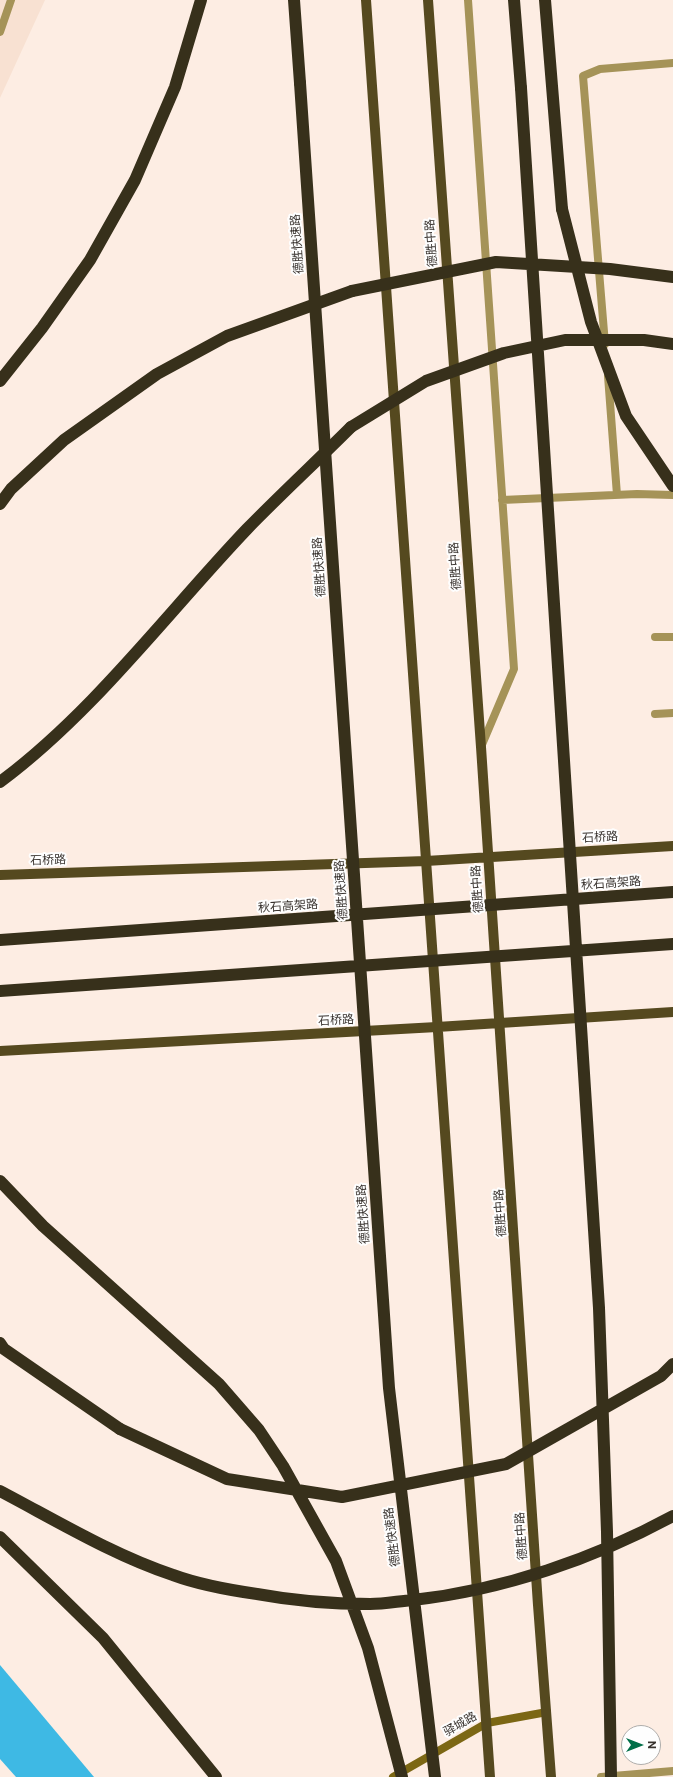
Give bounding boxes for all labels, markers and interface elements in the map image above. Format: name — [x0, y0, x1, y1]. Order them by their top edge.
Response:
street label: 德胜快速路 — [288, 214, 306, 274]
street label: 德胜中路 — [422, 219, 440, 267]
street label: 德胜快速路 — [310, 537, 328, 597]
street label: 德胜中路 — [446, 542, 464, 590]
street label: 石桥路 — [582, 829, 618, 845]
street label: 石桥路 — [30, 852, 66, 868]
street label: 德胜快速路 — [332, 860, 350, 920]
street label: 德胜中路 — [468, 865, 486, 913]
street label: 秋石高架路 — [581, 874, 641, 892]
street label: 秋石高架路 — [258, 897, 318, 915]
street label: 石桥路 — [318, 1012, 354, 1028]
street label: 德胜快速路 — [354, 1184, 372, 1244]
street label: 德胜中路 — [491, 1189, 509, 1237]
street label: 德胜快速路 — [381, 1506, 403, 1568]
street label: 德胜中路 — [512, 1512, 530, 1560]
street label: 驿城路 — [441, 1709, 479, 1739]
north arrow — [621, 1725, 661, 1765]
text: N — [646, 1741, 659, 1749]

